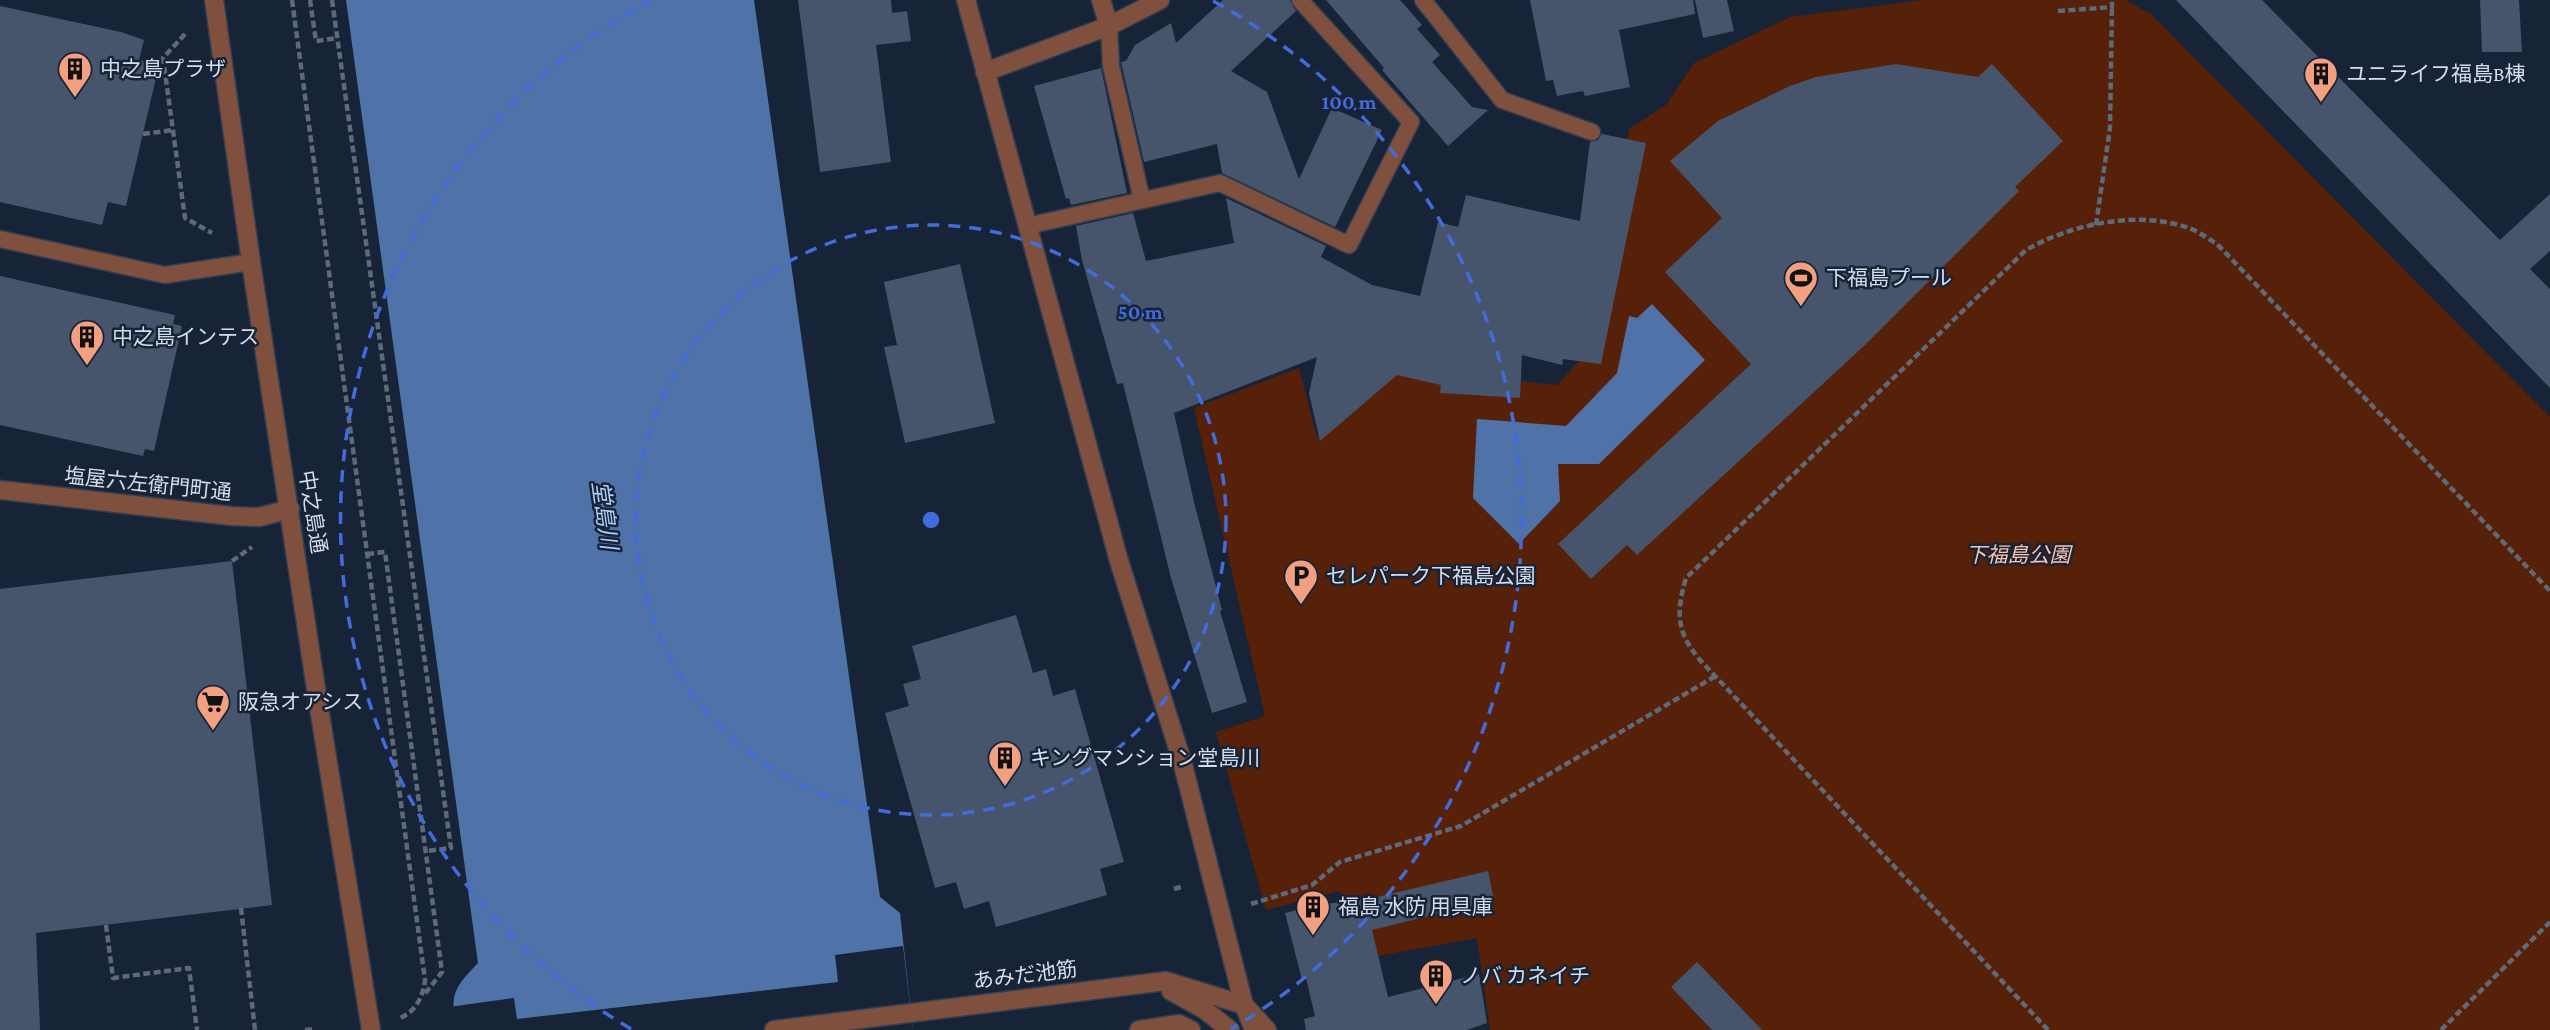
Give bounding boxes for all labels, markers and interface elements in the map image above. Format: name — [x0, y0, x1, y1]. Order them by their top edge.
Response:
building icon: 中之島プラザ — [56, 50, 94, 99]
building icon: ユニライフ福島B棟 — [2302, 55, 2340, 104]
place label: 中之島プラザ — [100, 57, 226, 81]
place label: ユニライフ福島B棟 — [2346, 62, 2525, 86]
text: 100 m — [1321, 90, 1377, 114]
sports icon: 下福島プール — [1782, 259, 1820, 308]
place label: 下福島プール — [1826, 266, 1952, 290]
text: 50 m — [1118, 300, 1163, 324]
building icon: 中之島インテス — [68, 318, 106, 367]
place label: 中之島インテス — [112, 325, 259, 349]
street label: 塩屋六左衛門町通 — [63, 463, 233, 505]
street label: 中之島通 — [295, 469, 331, 555]
water label: 堂島川 — [587, 479, 623, 554]
centre of rings — [919, 508, 943, 532]
park label: 下福島公園 — [1966, 543, 2073, 567]
parking icon: セレパーク下福島公園 — [1282, 557, 1320, 606]
place label: セレパーク下福島公園 — [1326, 564, 1536, 588]
supermarket icon: 阪急オアシス — [194, 683, 232, 732]
place label: 阪急オアシス — [238, 690, 363, 714]
building icon: キングマンション堂島川 — [986, 739, 1024, 788]
place label: キングマンション堂島川 — [1030, 746, 1260, 770]
building icon: 福島 水防 用具庫 — [1294, 888, 1332, 937]
place label: 福島 水防 用具庫 — [1338, 895, 1493, 919]
street label: あみだ池筋 — [971, 957, 1079, 993]
building icon: ノバ カネイチ — [1417, 957, 1455, 1006]
place label: ノバ カネイチ — [1460, 964, 1590, 988]

